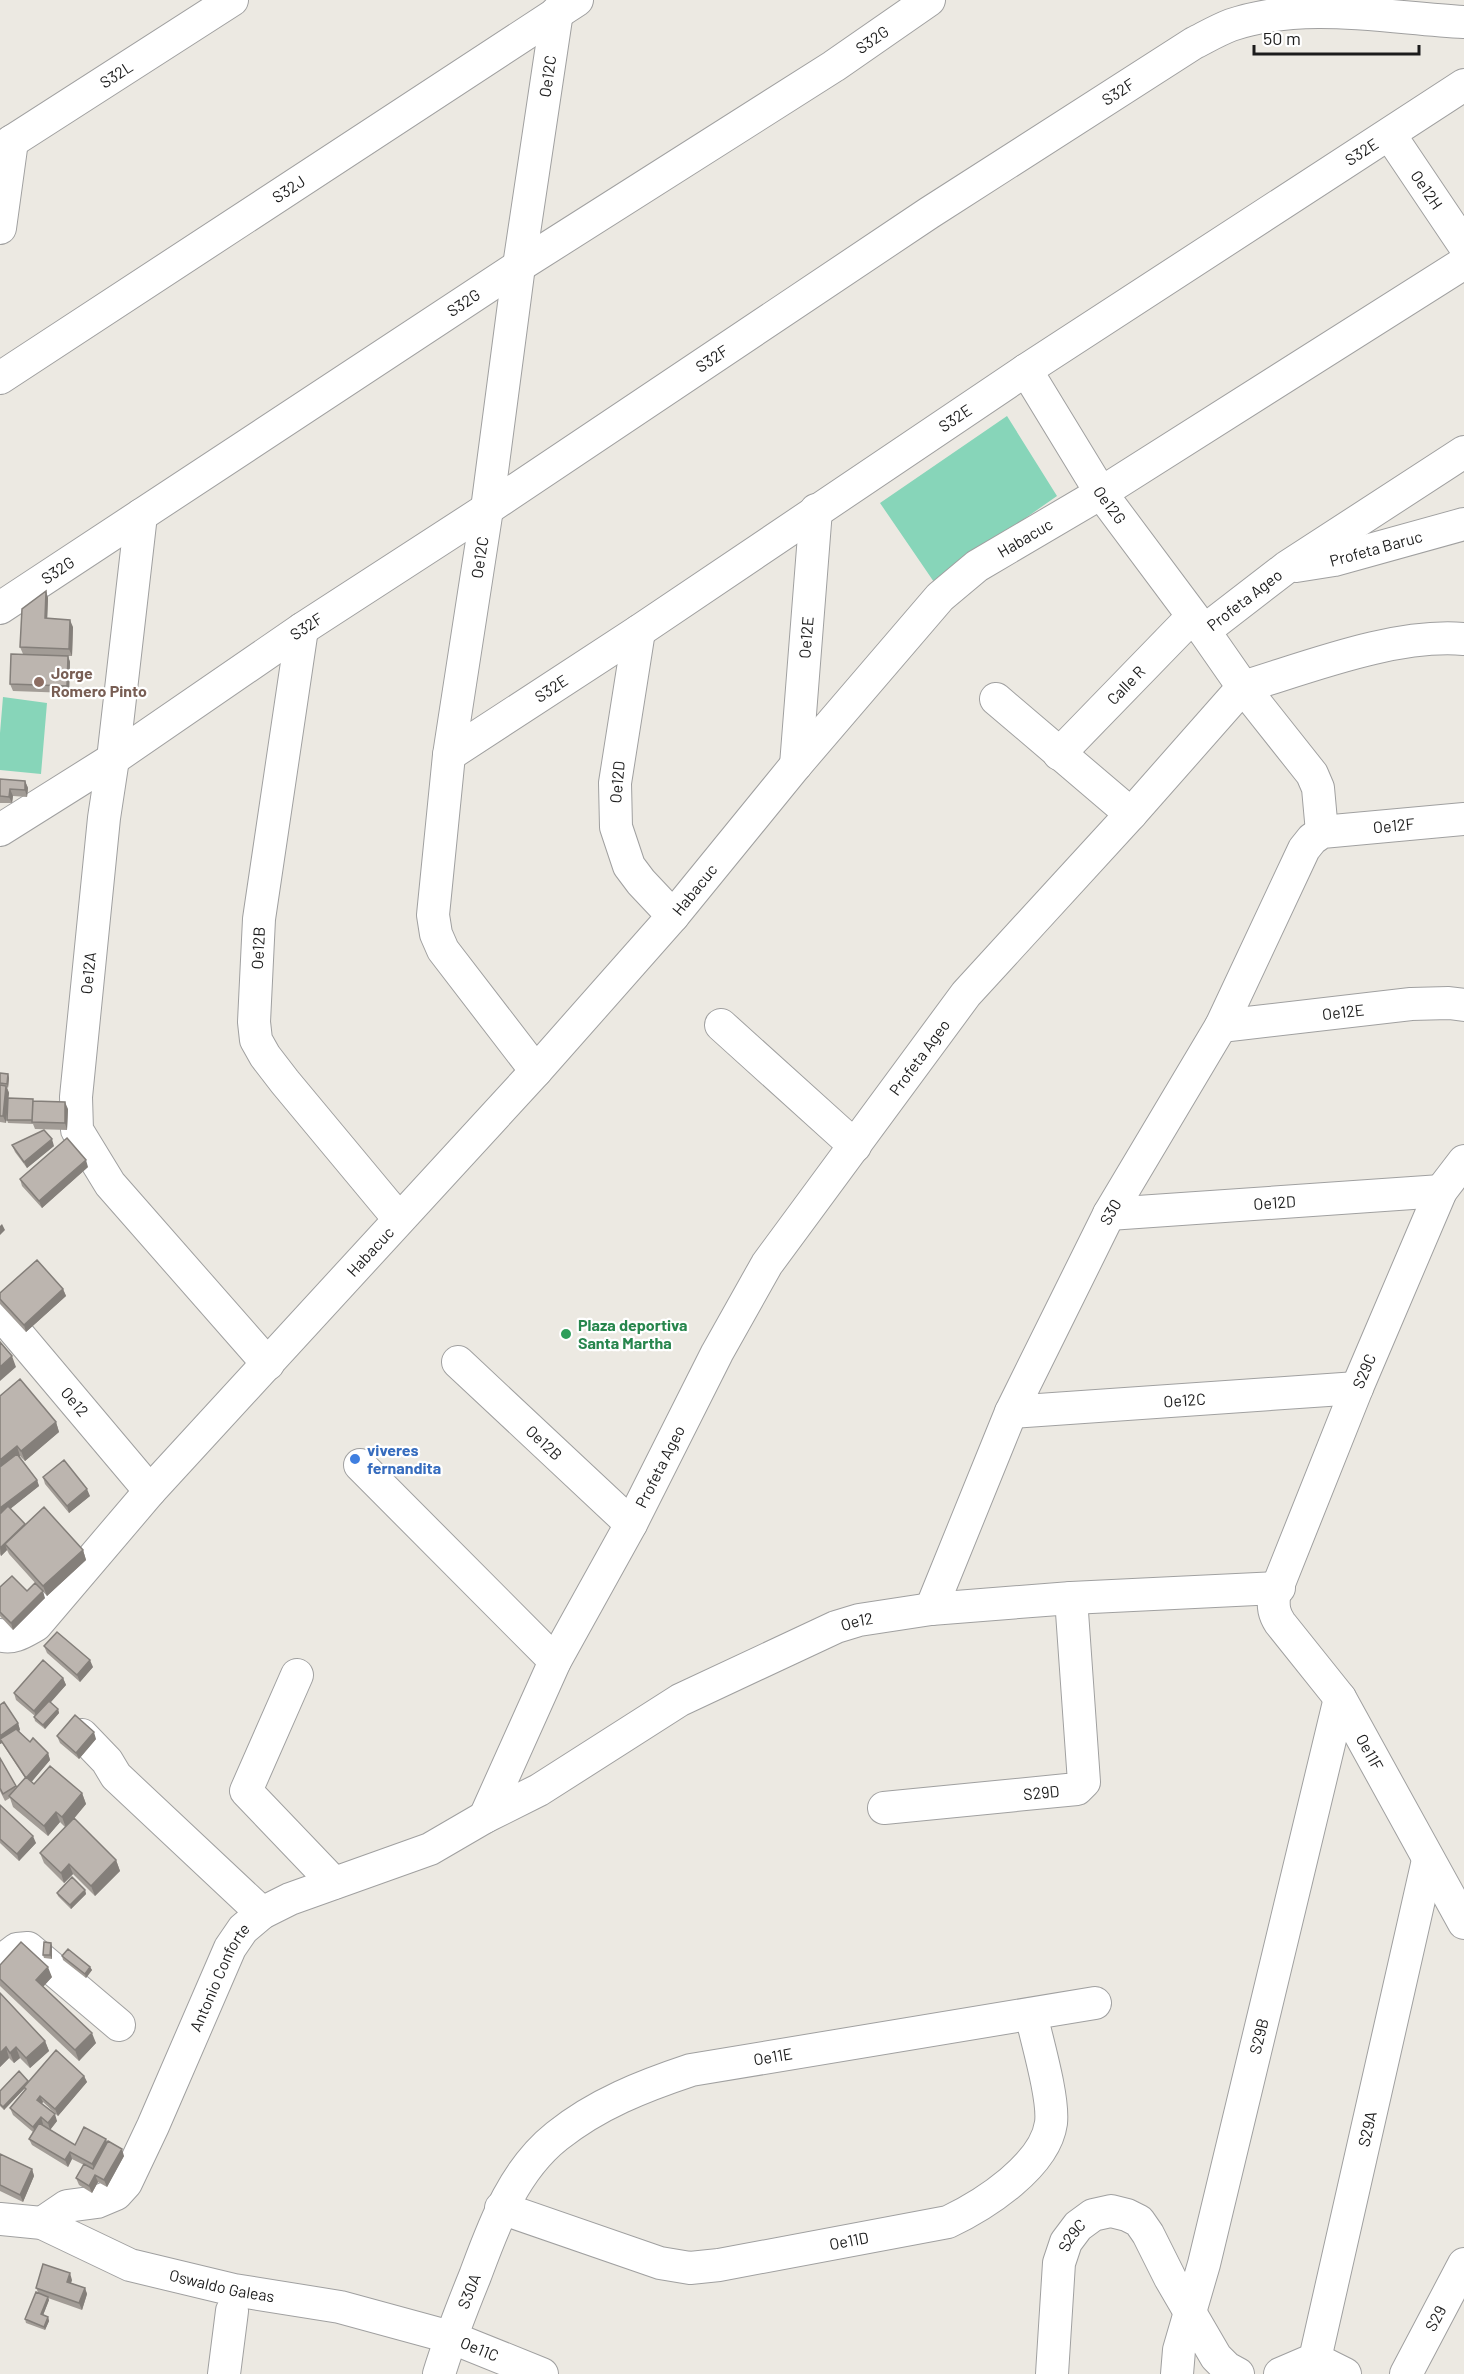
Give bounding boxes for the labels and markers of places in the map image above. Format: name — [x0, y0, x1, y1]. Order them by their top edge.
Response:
place label: Jorge Romero Pinto — [51, 663, 147, 700]
marker: Jorge Romero Pinto — [32, 675, 46, 689]
place label: Plaza deportiva Santa Martha — [578, 1315, 687, 1352]
marker: Plaza deportiva Santa Martha — [559, 1327, 573, 1341]
place label: viveres fernandita — [367, 1440, 441, 1477]
marker: viveres fernandita — [348, 1452, 362, 1466]

